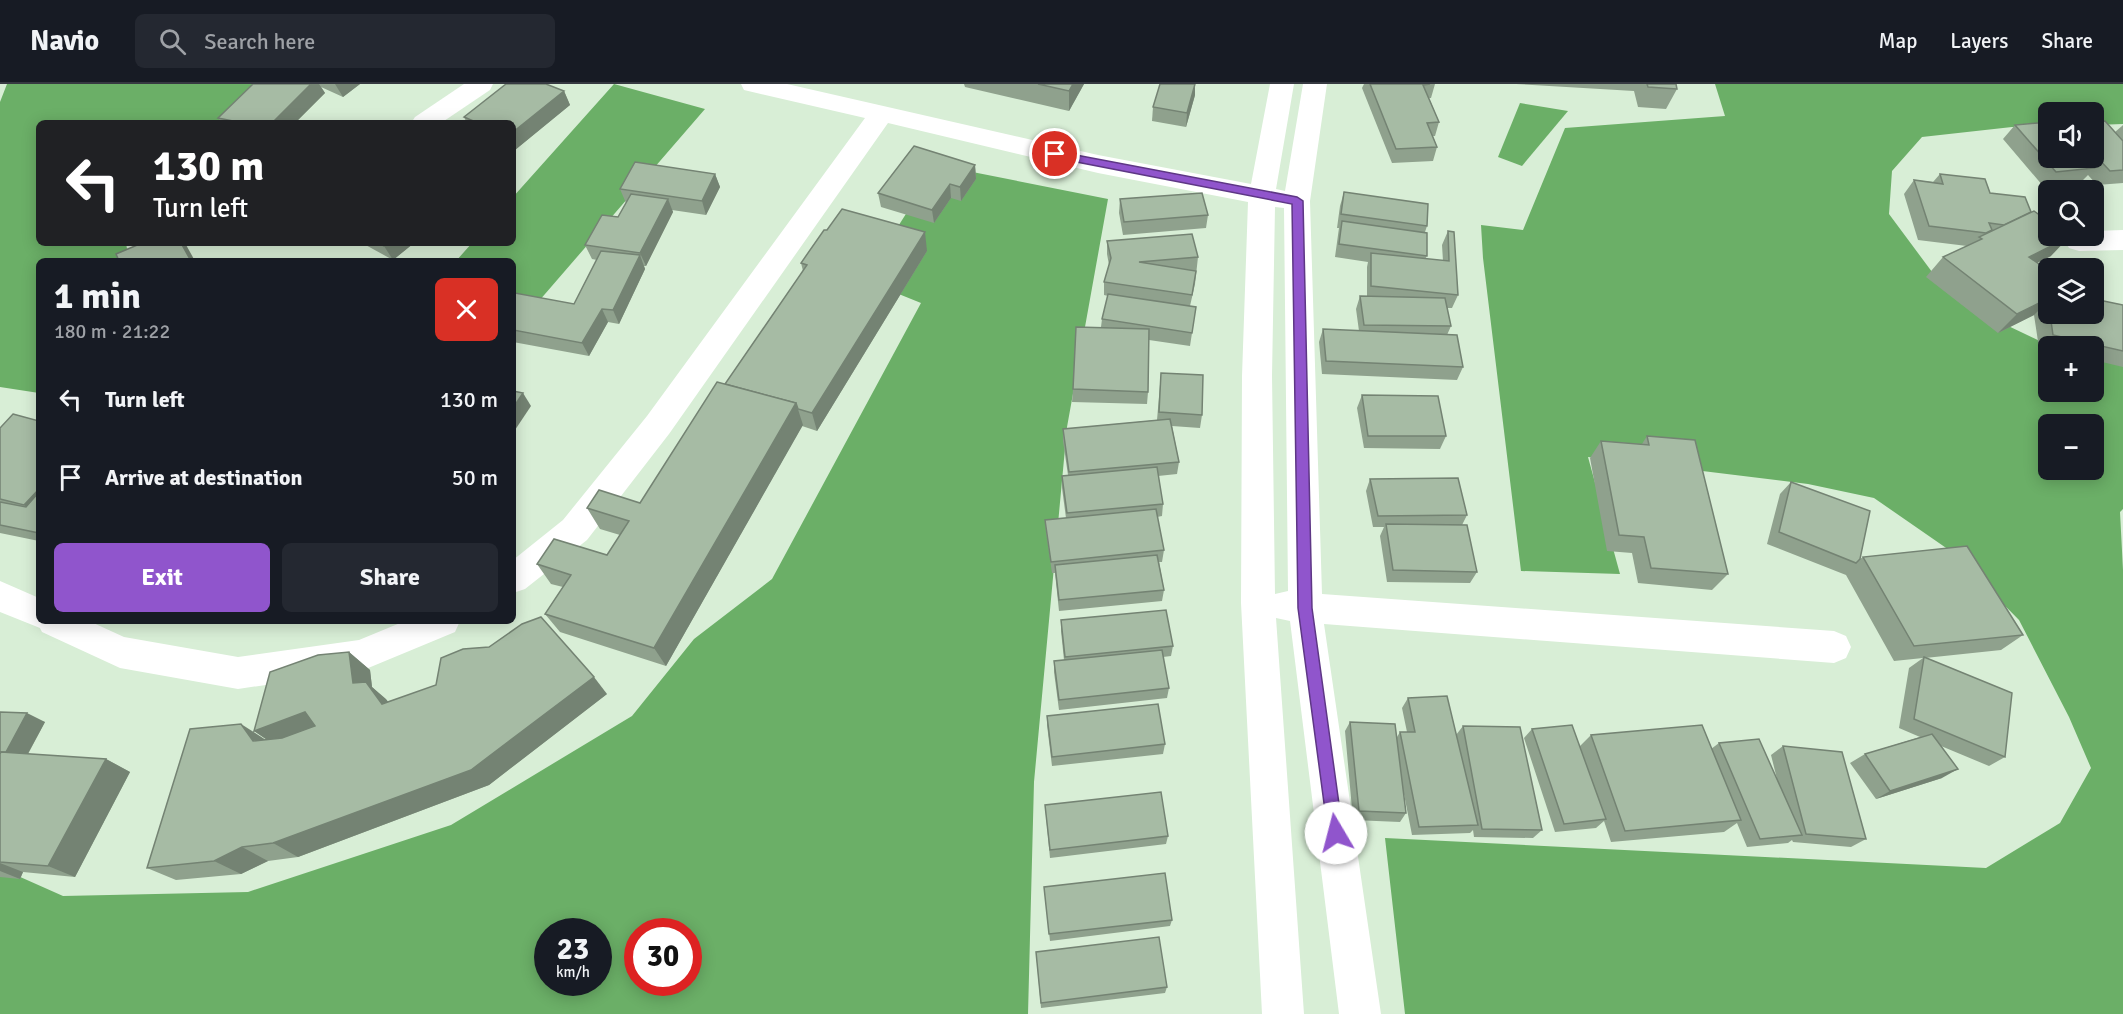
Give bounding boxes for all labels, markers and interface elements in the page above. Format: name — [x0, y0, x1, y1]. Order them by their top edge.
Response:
search box — [135, 14, 555, 68]
text: Navio — [30, 24, 99, 58]
icon: search — [156, 25, 189, 58]
text: Search here — [204, 28, 315, 55]
text: Map — [1879, 28, 1917, 54]
text: Layers — [1950, 28, 2008, 54]
text: Share — [2041, 28, 2093, 54]
map controls — [2038, 102, 2104, 480]
button: sound — [2038, 102, 2104, 168]
pin — [1029, 128, 1080, 179]
icon: arrive — [1038, 137, 1071, 170]
text: 130 m — [153, 141, 264, 192]
icon: left — [54, 144, 132, 222]
button: search — [2038, 180, 2104, 246]
text: Turn left — [153, 192, 248, 225]
button: layers — [2038, 258, 2104, 324]
text: 1 min — [54, 274, 141, 319]
button: close — [435, 278, 498, 341]
text: 180 m · 21:22 — [54, 319, 170, 344]
button: + — [2038, 336, 2104, 402]
icon: left — [54, 383, 87, 416]
text: Turn left — [105, 386, 185, 413]
text: 130 m — [440, 386, 498, 413]
button: − — [2038, 414, 2104, 480]
icon: arrive — [54, 461, 87, 494]
text: Arrive at destination — [105, 464, 302, 491]
text: 50 m — [452, 464, 498, 491]
button: Exit — [54, 543, 270, 612]
button: Share — [282, 543, 498, 612]
position arrow — [1304, 801, 1368, 865]
speed limit sign: 30 — [624, 918, 702, 996]
text: 23 — [557, 931, 589, 968]
text: km/h — [556, 963, 590, 981]

